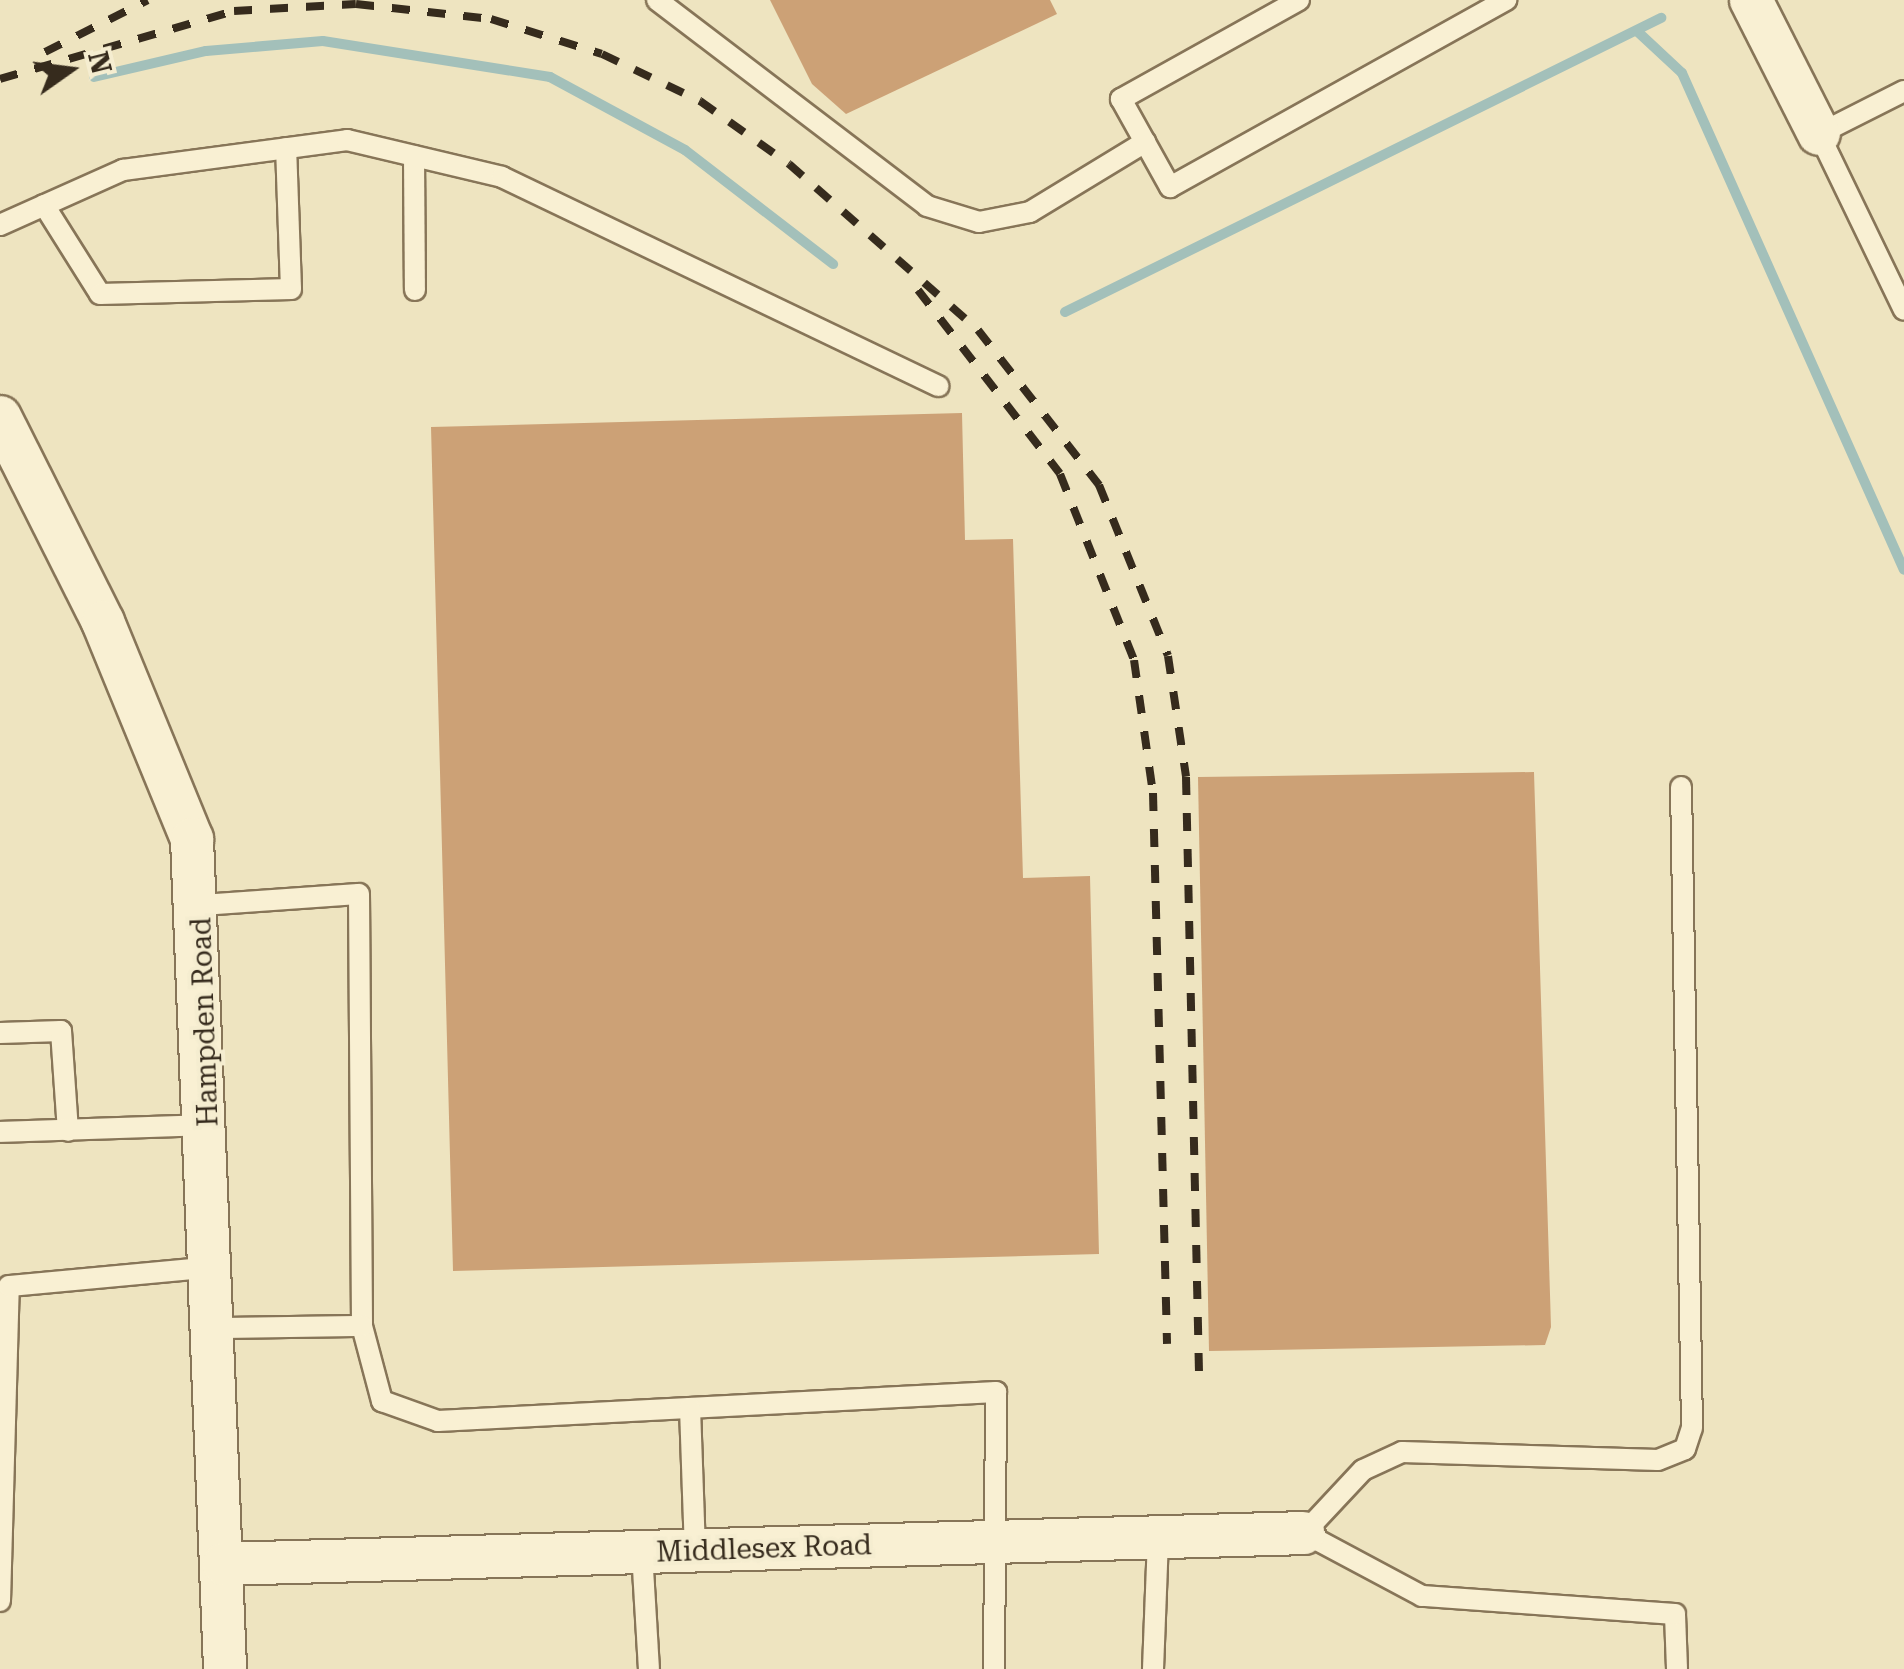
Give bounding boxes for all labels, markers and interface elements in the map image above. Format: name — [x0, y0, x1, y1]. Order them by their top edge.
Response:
north arrow — [20, 20, 120, 120]
text: N — [81, 48, 118, 77]
street label: Hampden Road — [185, 917, 225, 1127]
street label: Middlesex Road — [656, 1528, 872, 1570]

